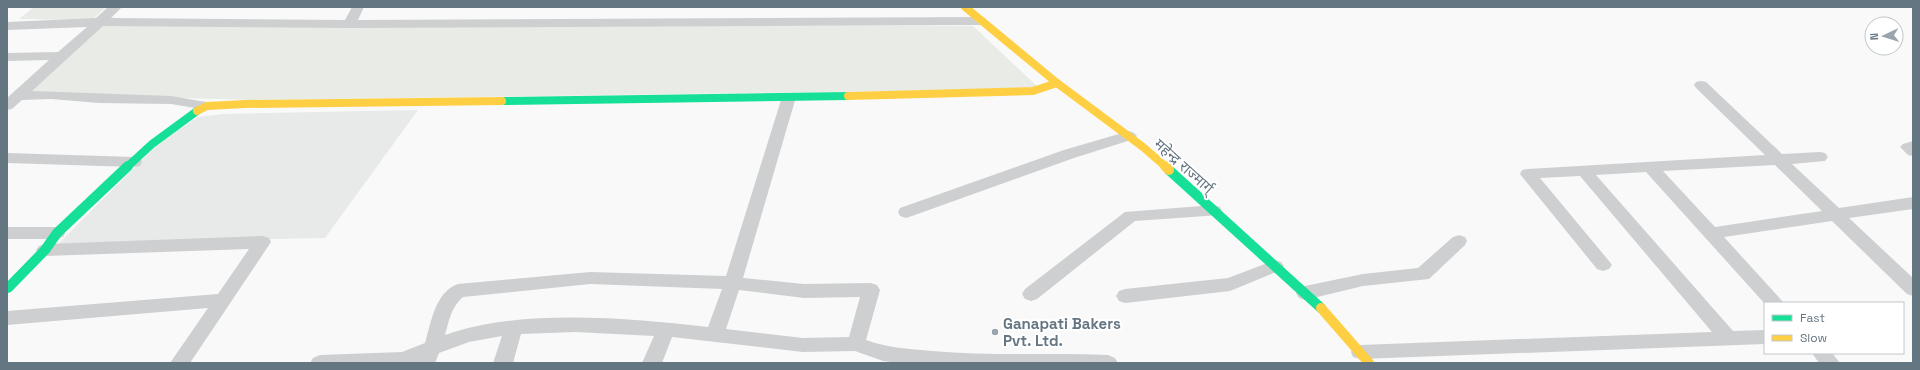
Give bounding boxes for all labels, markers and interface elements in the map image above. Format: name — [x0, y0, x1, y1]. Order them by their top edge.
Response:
north arrow — [1864, 16, 1904, 56]
text: N — [1867, 33, 1881, 41]
street label: महेन्द्र राज्मार्ग् — [1150, 134, 1219, 200]
legend — [1764, 302, 1904, 354]
text: Fast — [1800, 310, 1825, 326]
place label: Ganapati Bakers Pvt. Ltd. — [1003, 314, 1121, 350]
marker: Ganapati Bakers Pvt. Ltd. — [990, 327, 1000, 337]
text: Slow — [1800, 330, 1827, 346]

